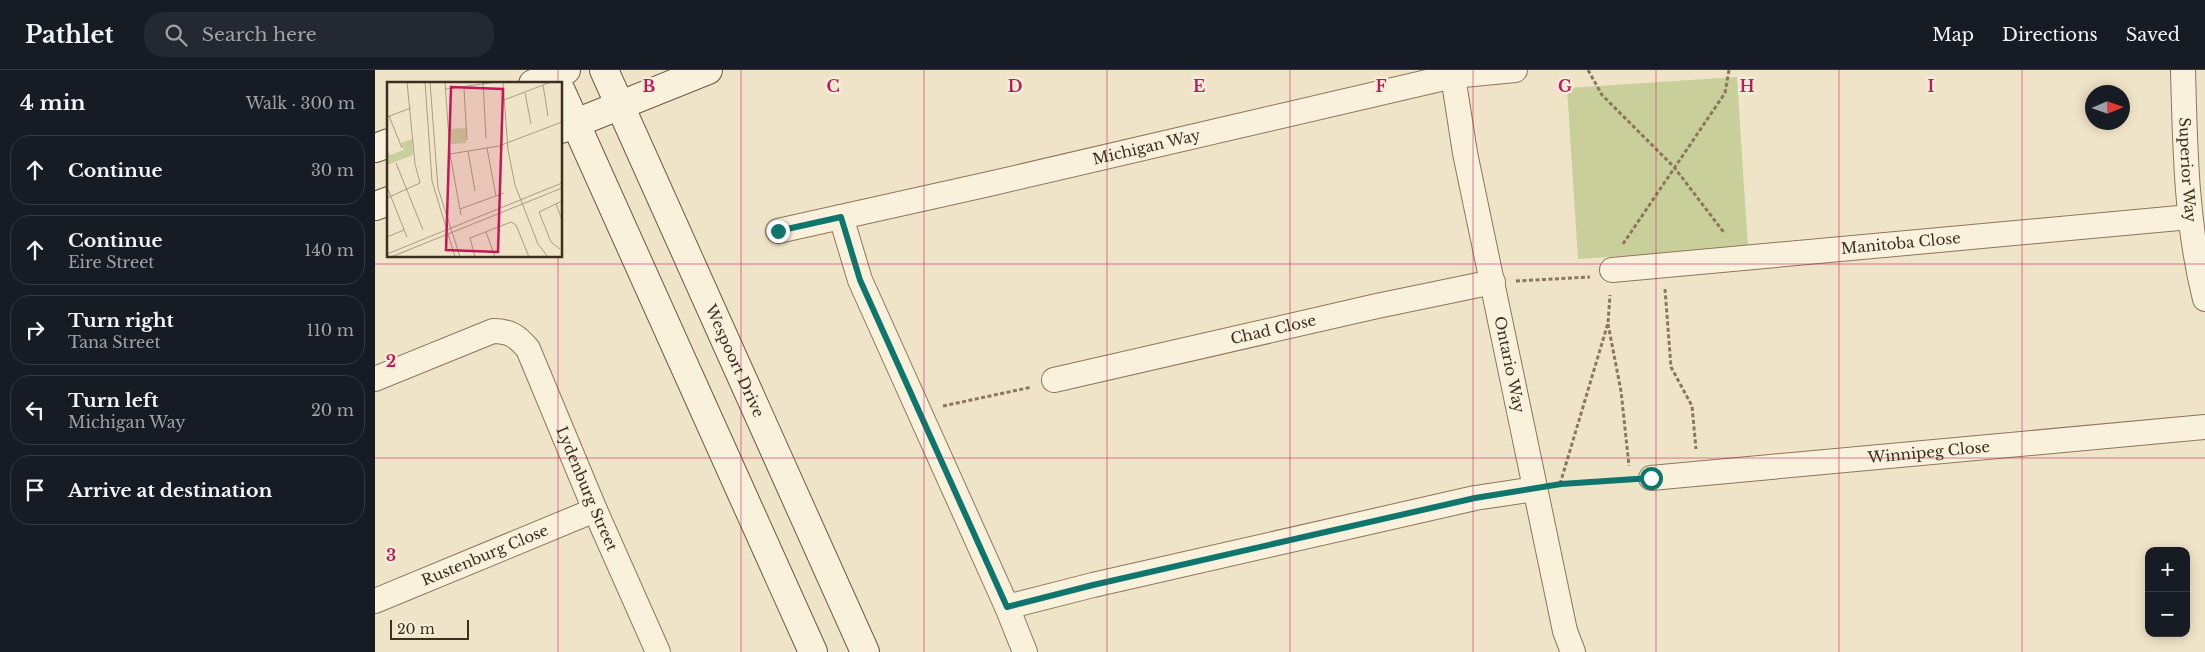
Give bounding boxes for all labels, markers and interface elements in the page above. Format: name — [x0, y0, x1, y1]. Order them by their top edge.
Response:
search box — [144, 12, 494, 57]
text: Pathlet — [25, 20, 114, 49]
icon: search — [162, 21, 190, 49]
text: Search here — [202, 23, 317, 46]
text: Map — [1932, 24, 1974, 46]
text: Directions — [2002, 24, 2098, 46]
text: Saved — [2126, 24, 2180, 46]
text: B — [643, 76, 656, 96]
text: C — [826, 76, 840, 96]
text: D — [1008, 76, 1022, 96]
text: E — [1193, 76, 1205, 96]
text: F — [1375, 76, 1387, 96]
text: G — [1558, 76, 1572, 96]
text: H — [1739, 76, 1755, 96]
text: I — [1928, 76, 1935, 96]
inset map — [387, 82, 563, 258]
north arrow — [2085, 85, 2130, 130]
text: 4 min — [20, 90, 86, 116]
text: Walk · 300 m — [246, 93, 355, 113]
street label: Superior Way — [2175, 117, 2201, 224]
street label: Michigan Way — [1091, 125, 1203, 169]
icon: ahead — [21, 156, 49, 184]
text: Continue — [68, 159, 163, 182]
text: 30 m — [311, 160, 354, 180]
route end — [767, 220, 790, 243]
street label: Manitoba Close — [1840, 228, 1961, 258]
text: Continue — [68, 229, 163, 252]
icon: ahead — [21, 236, 49, 264]
text: 140 m — [304, 240, 354, 260]
text: Eire Street — [68, 252, 154, 272]
street label: Wespoort Drive — [701, 301, 769, 420]
text: Turn right — [68, 309, 174, 332]
street label: Chad Close — [1229, 310, 1318, 348]
street label: Ontario Way — [1490, 314, 1529, 415]
icon: right — [21, 316, 49, 344]
text: 110 m — [307, 320, 354, 340]
text: Tana Street — [68, 332, 160, 352]
text: 2 — [386, 351, 396, 371]
text: Turn left — [68, 389, 159, 412]
icon: left — [21, 396, 49, 424]
text: 20 m — [311, 400, 354, 420]
text: Michigan Way — [68, 412, 186, 432]
street label: Lydenburg Street — [552, 423, 622, 554]
street label: Winnipeg Close — [1866, 437, 1991, 467]
route start — [1640, 467, 1663, 490]
icon: arrive — [21, 476, 49, 504]
text: Arrive at destination — [68, 479, 272, 502]
street label: Rustenburg Close — [418, 520, 551, 590]
text: 3 — [386, 545, 396, 565]
map controls — [2145, 547, 2190, 637]
button: + — [2145, 547, 2190, 592]
button: − — [2145, 592, 2190, 637]
scale bar — [390, 617, 469, 640]
text: 20 m — [397, 620, 435, 638]

